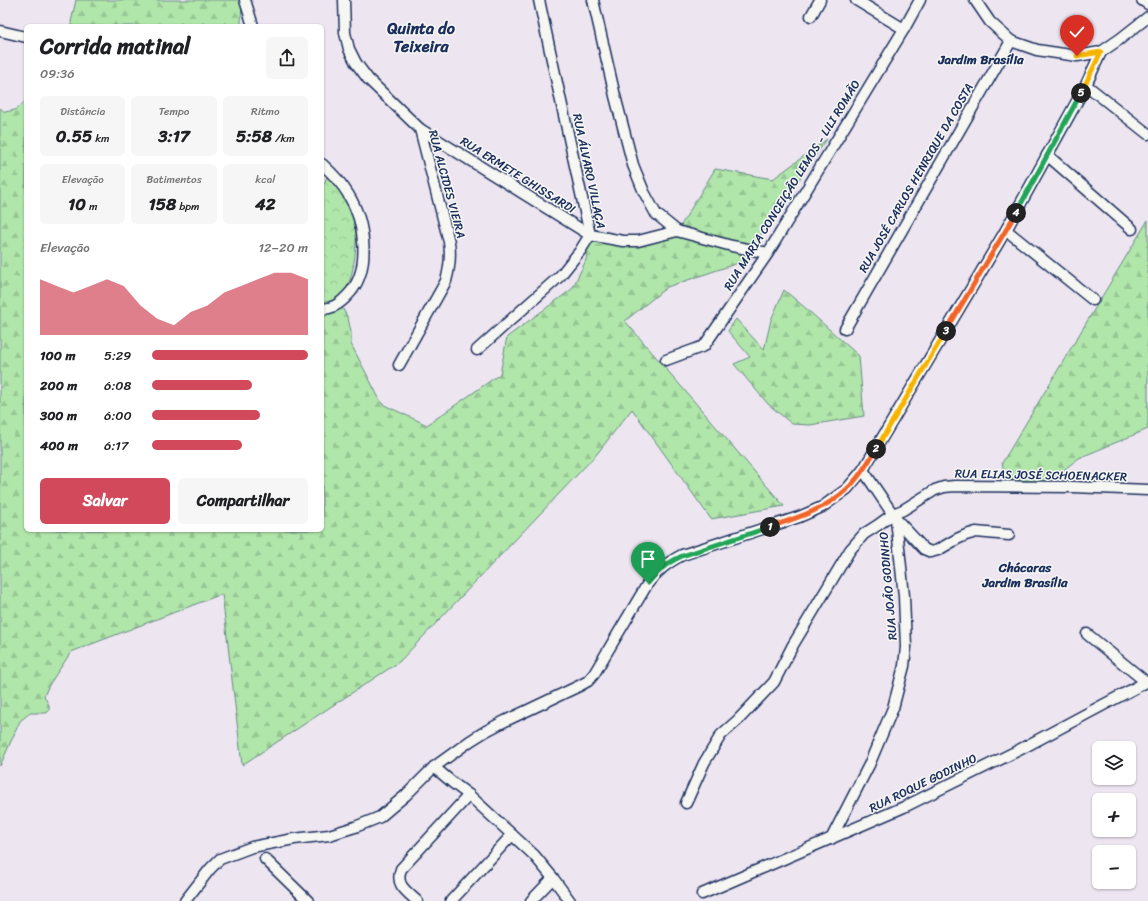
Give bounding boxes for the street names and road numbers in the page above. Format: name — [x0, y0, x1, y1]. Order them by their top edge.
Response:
street label: RUA MARIA CONCEIÇÃO LEMOS - LILI ROMÃO — [718, 75, 866, 295]
street label: RUA JOSÉ CARLOS HENRIQUE DA COSTA — [852, 79, 980, 277]
street label: RUA ÁLVARO VILLAÇA — [566, 111, 612, 231]
street label: RUA ALCIDES VIEIRA — [422, 127, 472, 241]
street label: RUA ERMETE GHISSARDI — [456, 130, 580, 220]
street label: RUA ELIAS JOSÉ SCHOENACKER — [955, 462, 1127, 488]
street label: RUA JOÃO GODINHO — [872, 531, 904, 641]
street label: RUA ROQUE GODINHO — [865, 747, 981, 819]

